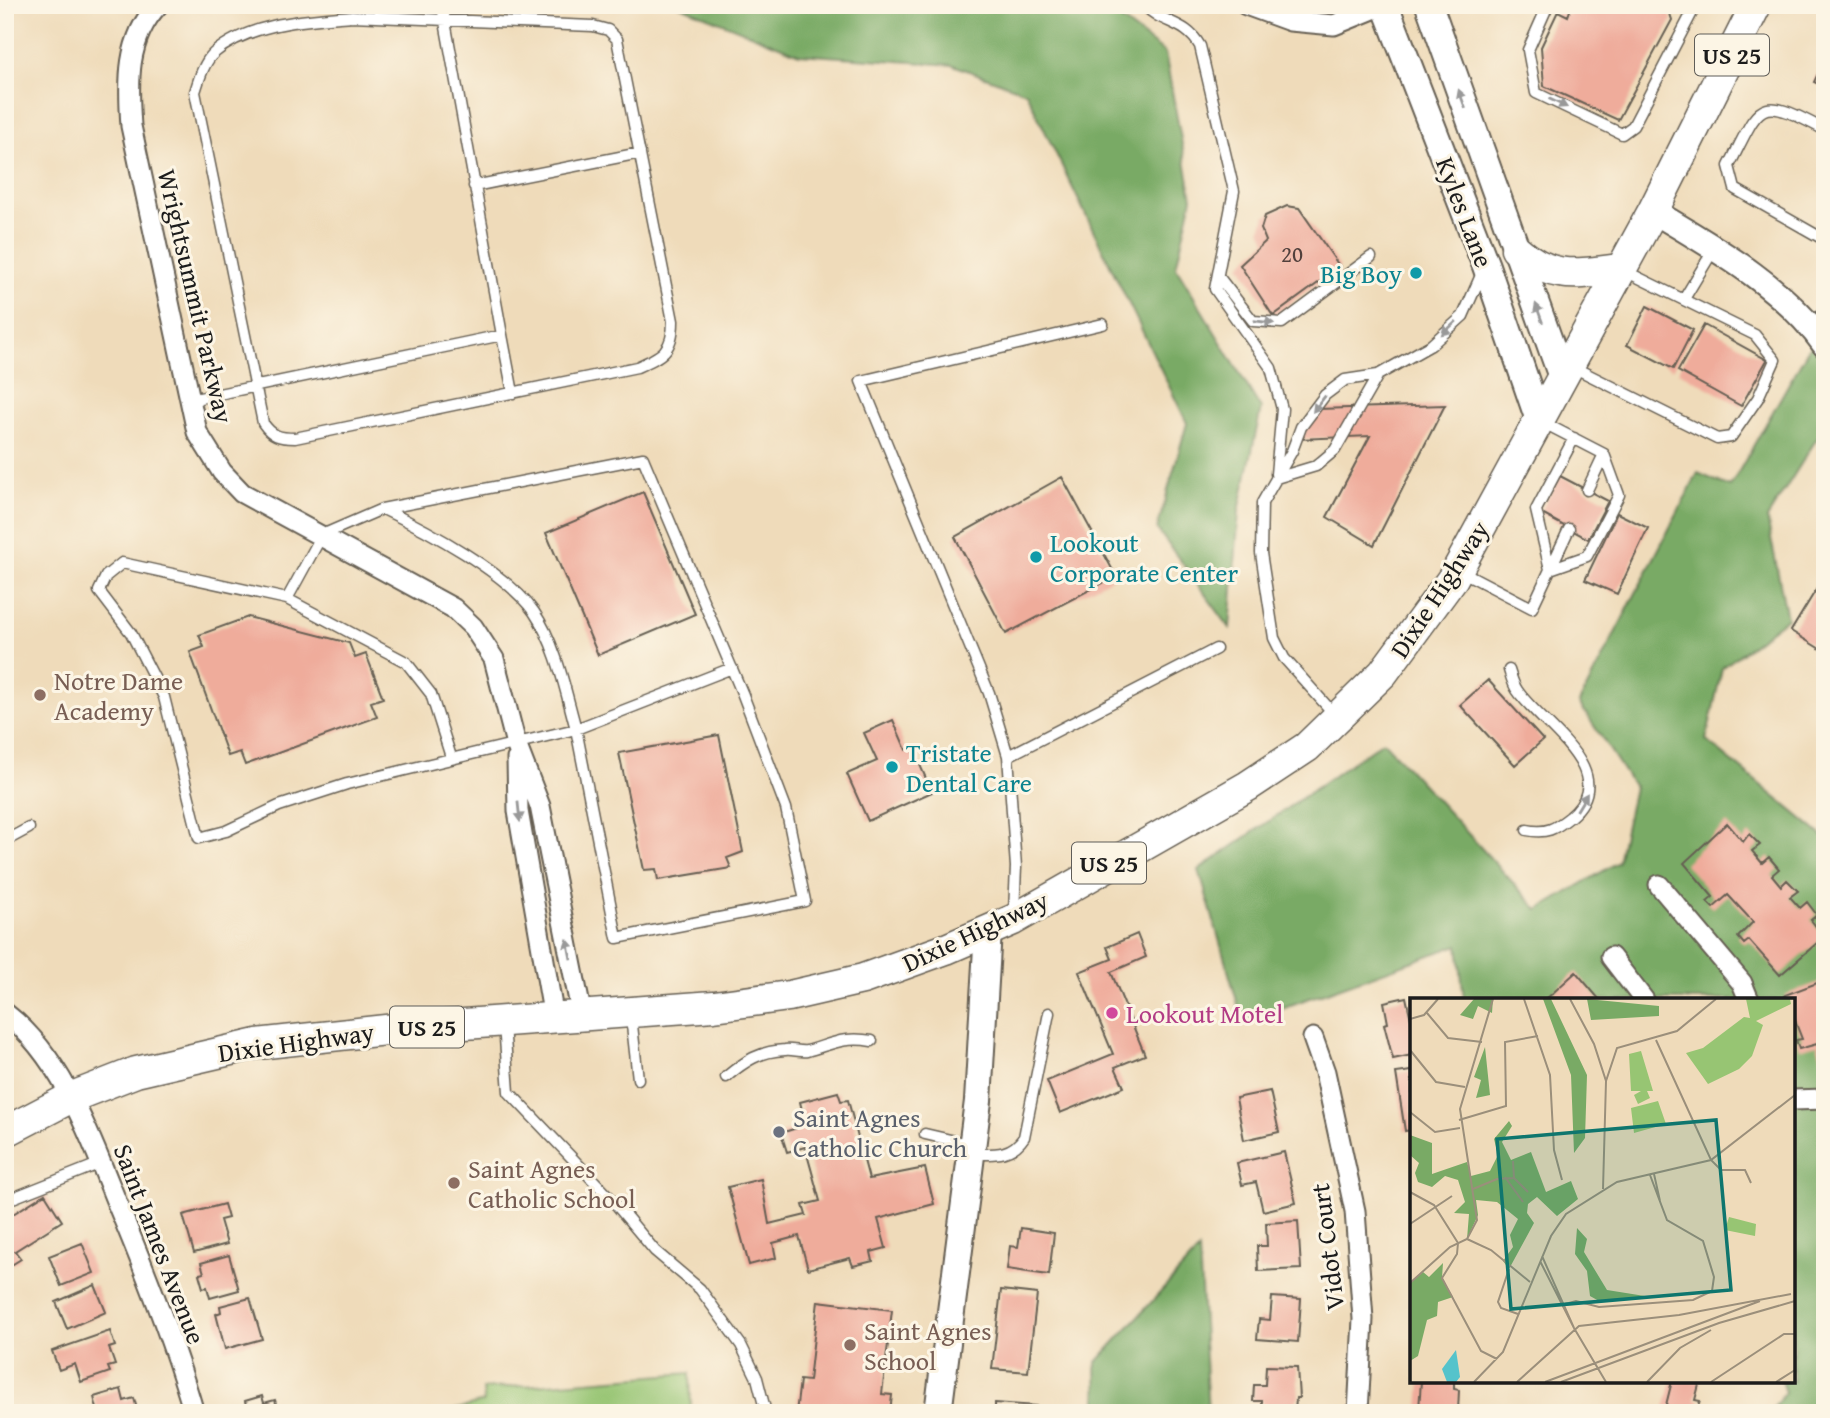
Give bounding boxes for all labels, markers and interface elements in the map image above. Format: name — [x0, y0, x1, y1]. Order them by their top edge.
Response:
road number: US 25 — [1695, 34, 1769, 76]
one-way arrow — [1456, 88, 1467, 109]
one-way arrow — [1548, 98, 1568, 109]
street label: Kyles Lane — [1426, 151, 1504, 273]
street label: Wrightsummit Parkway — [148, 165, 244, 427]
house number: 20 — [1281, 237, 1303, 270]
place label: Big Boy — [1320, 254, 1402, 293]
marker: Big Boy — [1408, 265, 1424, 281]
one-way arrow — [1533, 302, 1544, 323]
one-way arrow — [1253, 316, 1275, 327]
one-way arrow — [1441, 320, 1458, 336]
one-way arrow — [1312, 395, 1327, 412]
street label: Dixie Highway — [1380, 513, 1498, 665]
place label: Lookout Corporate Center — [1050, 523, 1239, 592]
marker: Lookout Corporate Center — [1028, 549, 1044, 565]
place label: Notre Dame Academy — [54, 661, 183, 730]
marker: Notre Dame Academy — [32, 687, 48, 703]
place label: Tristate Dental Care — [906, 733, 1032, 802]
marker: Tristate Dental Care — [884, 759, 900, 775]
one-way arrow — [1575, 792, 1588, 812]
one-way arrow — [514, 801, 525, 823]
road number: US 25 — [1072, 842, 1146, 884]
street label: Dixie Highway — [896, 880, 1054, 982]
one-way arrow — [563, 938, 574, 960]
place label: Lookout Motel — [1126, 994, 1283, 1033]
inset map — [1410, 998, 1795, 1383]
marker: Lookout Motel — [1104, 1005, 1120, 1021]
road number: US 25 — [390, 1007, 464, 1048]
street label: Dixie Highway — [216, 1012, 376, 1072]
place label: Saint Agnes Catholic Church — [793, 1098, 968, 1167]
marker: Saint Agnes Catholic Church — [771, 1124, 787, 1140]
street label: Saint James Avenue — [104, 1138, 216, 1350]
place label: Saint Agnes Catholic School — [468, 1149, 636, 1218]
marker: Saint Agnes Catholic School — [446, 1175, 462, 1191]
street label: Vidot Court — [1300, 1181, 1354, 1313]
place label: Saint Agnes School — [864, 1311, 992, 1380]
marker: Saint Agnes School — [842, 1337, 858, 1353]

